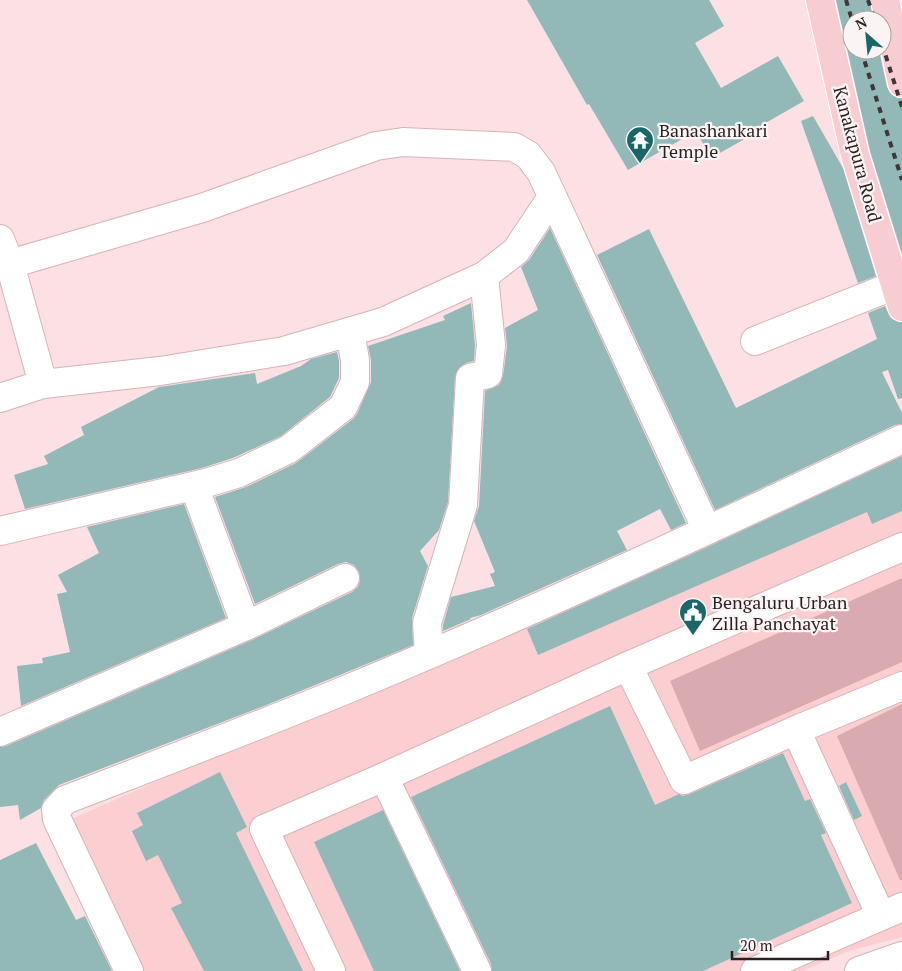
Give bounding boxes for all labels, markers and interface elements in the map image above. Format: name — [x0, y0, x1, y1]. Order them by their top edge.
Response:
north arrow — [842, 10, 892, 60]
text: N — [852, 12, 870, 34]
street label: Kanakapura Road — [828, 83, 888, 225]
place label: Banashankari Temple — [659, 118, 768, 163]
temple icon: Banashankari Temple — [625, 125, 655, 164]
place label: Bengaluru Urban Zilla Panchayat — [712, 590, 848, 635]
public building icon: Bengaluru Urban Zilla Panchayat — [678, 597, 708, 636]
scale bar — [732, 928, 828, 960]
text: 20 m — [740, 935, 773, 955]

